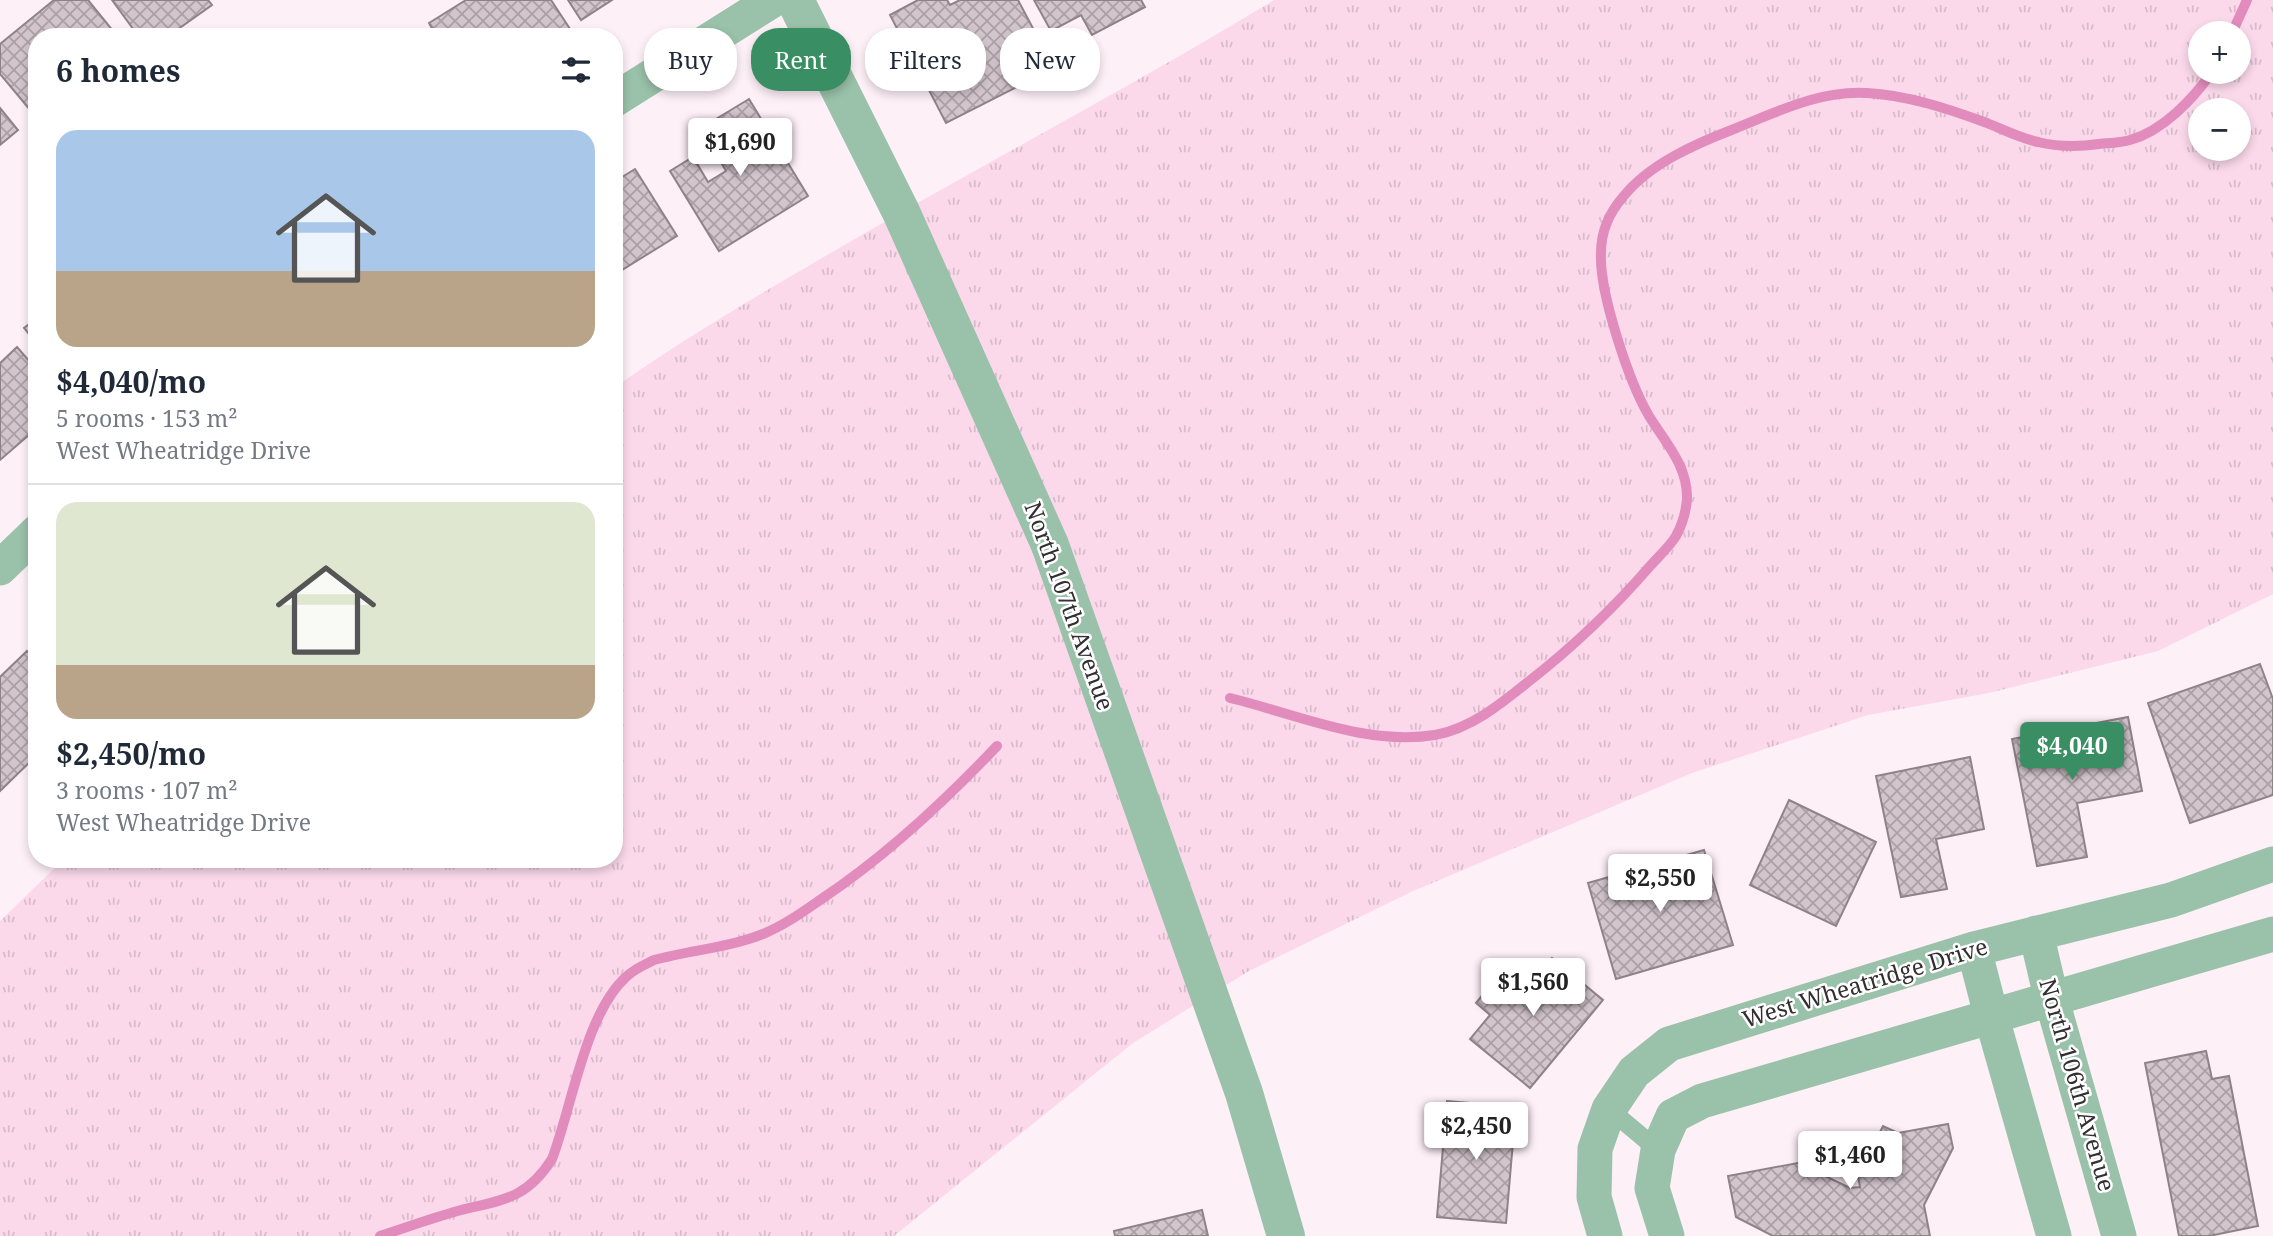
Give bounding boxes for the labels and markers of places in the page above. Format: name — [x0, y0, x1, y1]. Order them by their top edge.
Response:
pin: $1,690 — [683, 118, 797, 178]
pin: $4,040 — [2015, 722, 2129, 782]
pin: $2,550 — [1603, 855, 1717, 914]
pin: $1,560 — [1476, 958, 1590, 1018]
pin: $2,450 — [1419, 1102, 1533, 1162]
pin: $1,460 — [1793, 1132, 1907, 1191]

